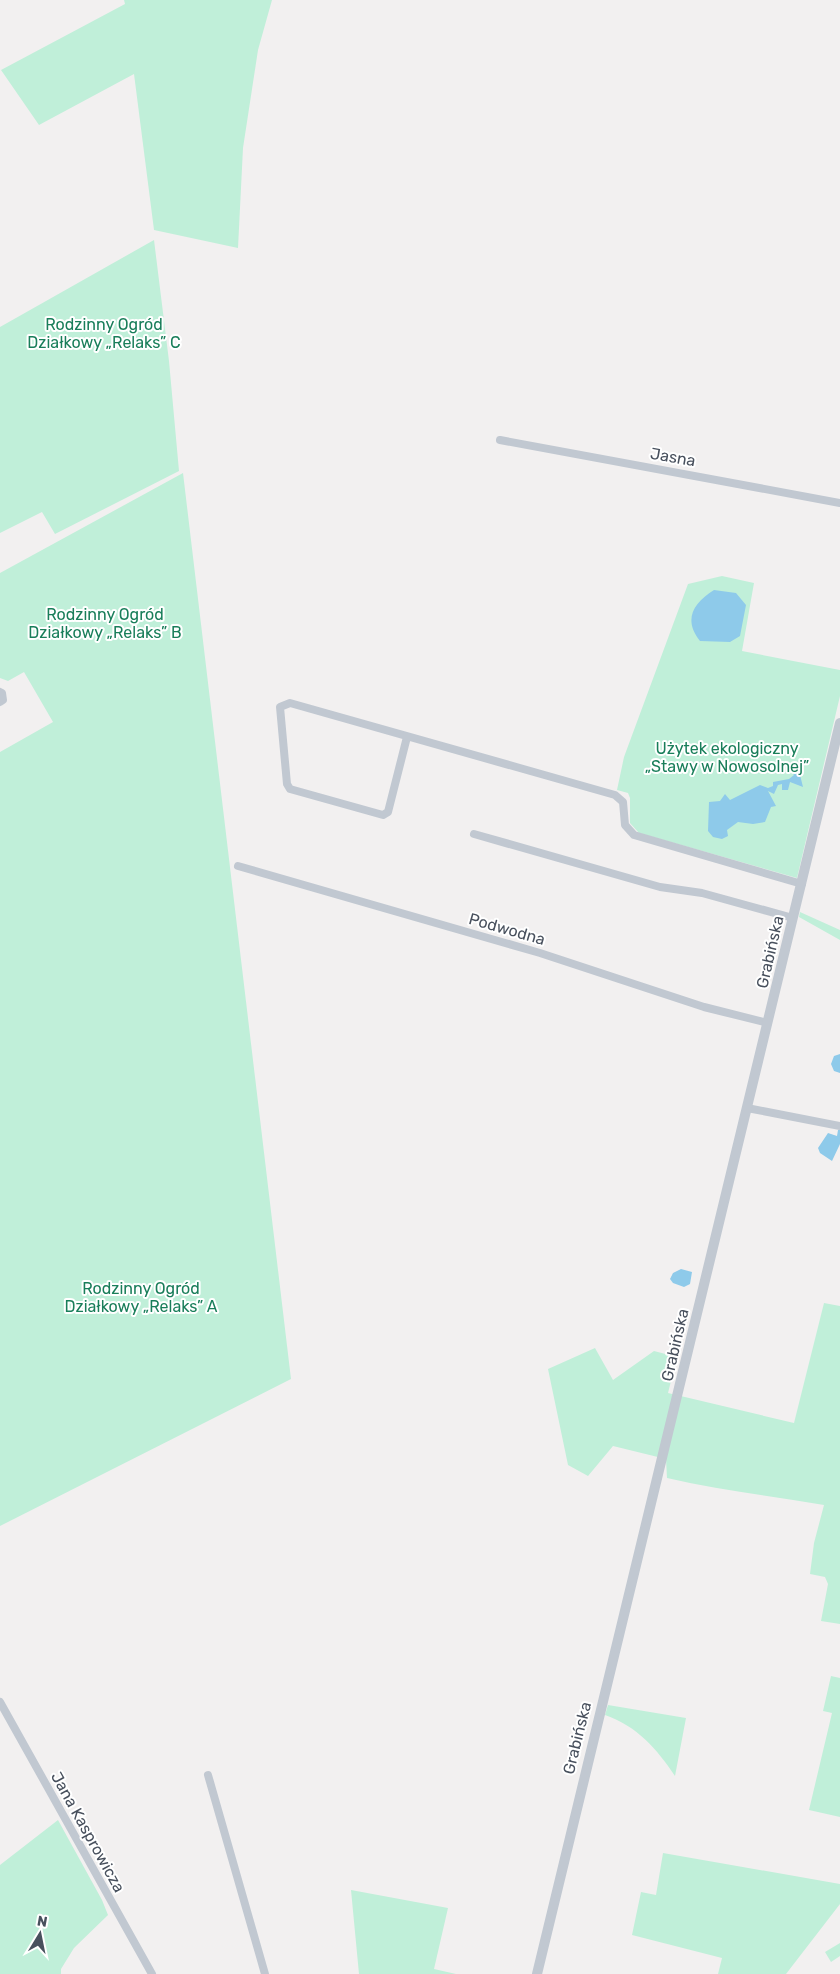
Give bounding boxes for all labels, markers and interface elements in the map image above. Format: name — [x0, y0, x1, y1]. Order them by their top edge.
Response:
park label: Rodzinny Ogród Działkowy „Relaks” C — [27, 315, 181, 352]
street label: Jasna — [649, 444, 697, 470]
park label: Rodzinny Ogród Działkowy „Relaks” B — [28, 605, 182, 642]
park label: Użytek ekologiczny „Stawy w Nowosolnej” — [645, 739, 809, 776]
street label: Podwodna — [467, 909, 547, 949]
street label: Grabińska — [752, 914, 788, 990]
park label: Rodzinny Ogród Działkowy „Relaks” A — [64, 1279, 218, 1316]
street label: Grabińska — [657, 1307, 693, 1383]
street label: Grabińska — [559, 1700, 595, 1776]
street label: Jana Kasprowicza — [47, 1768, 129, 1896]
north arrow — [15, 1909, 65, 1959]
text: N — [36, 1912, 49, 1931]

